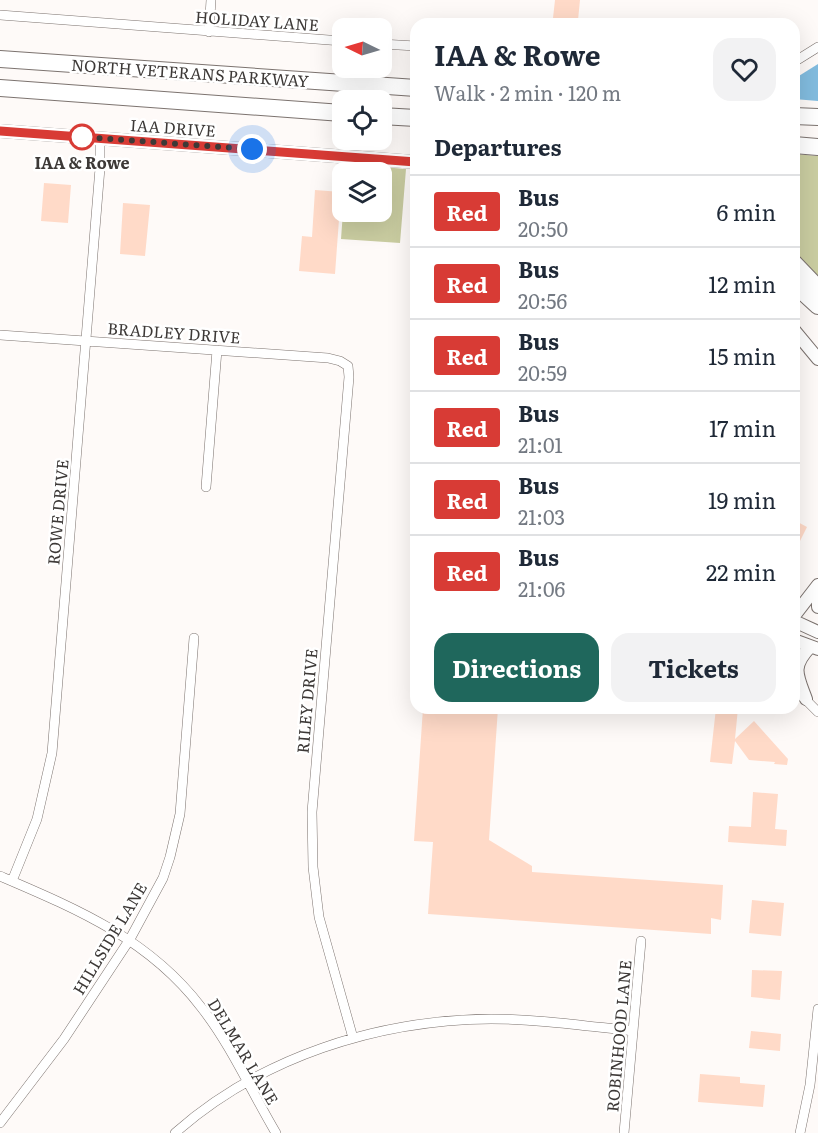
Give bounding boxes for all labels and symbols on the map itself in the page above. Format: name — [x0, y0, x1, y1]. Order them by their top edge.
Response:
street label: HOLIDAY LANE — [194, 4, 320, 36]
north arrow — [332, 18, 392, 78]
street label: NORTH VETERANS PARKWAY — [70, 52, 310, 92]
street label: IAA DRIVE — [129, 112, 217, 142]
marker: IAA & Rowe — [69, 124, 95, 150]
your location — [237, 134, 267, 164]
place label: IAA & Rowe — [34, 150, 130, 174]
street label: BRADLEY DRIVE — [107, 315, 241, 349]
street label: ROWE DRIVE — [40, 458, 74, 566]
street label: RILEY DRIVE — [289, 648, 323, 754]
street label: HILLSIDE LANE — [66, 877, 152, 999]
street label: ROBINHOOD LANE — [599, 959, 637, 1113]
street label: DELMAR LANE — [203, 993, 285, 1109]

